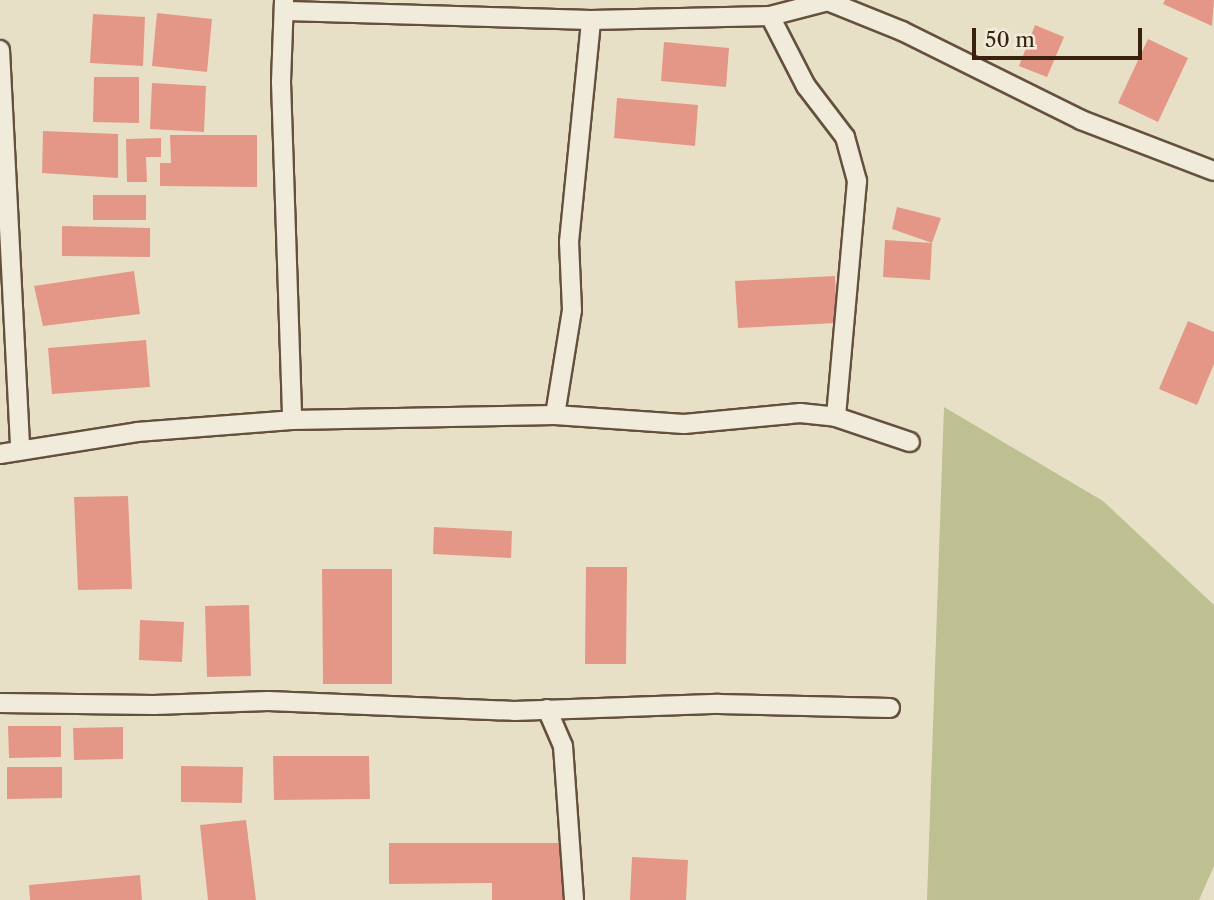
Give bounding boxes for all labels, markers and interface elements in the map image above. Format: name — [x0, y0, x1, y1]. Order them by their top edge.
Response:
scale bar — [976, 14, 1146, 58]
text: 50 m — [985, 27, 1035, 52]

